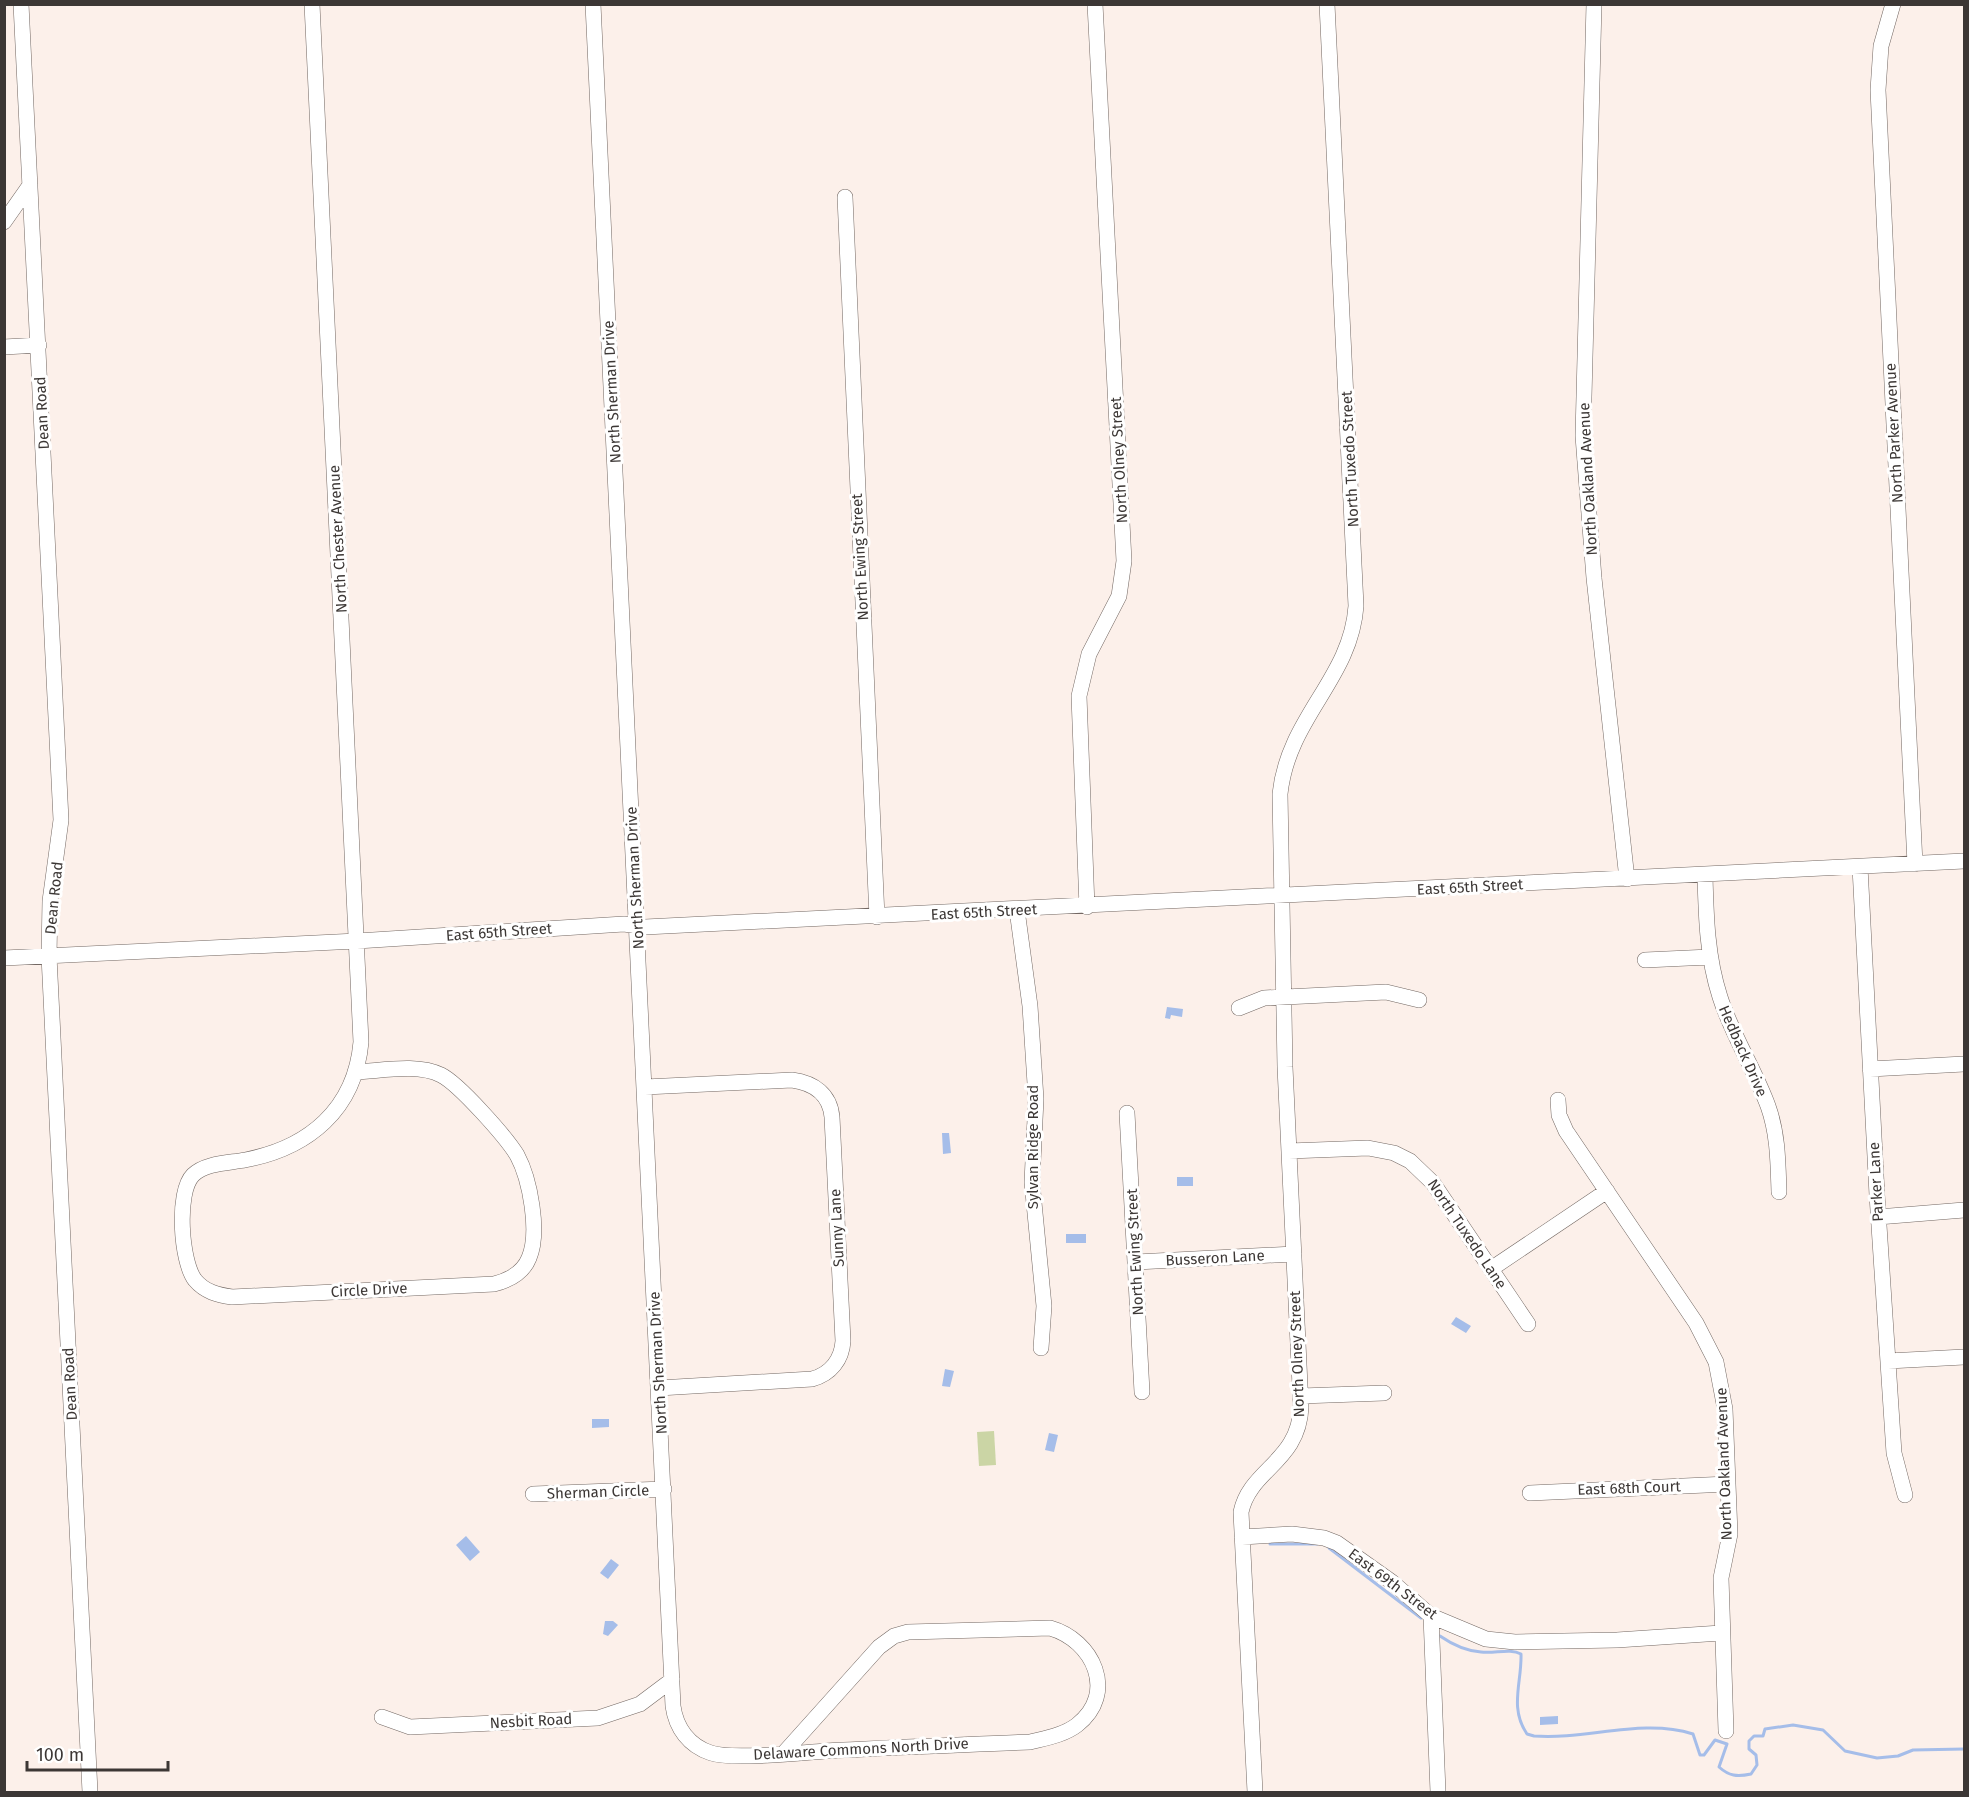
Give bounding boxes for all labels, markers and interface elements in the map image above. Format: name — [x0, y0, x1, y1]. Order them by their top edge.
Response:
street label: North Sherman Drive — [599, 320, 625, 464]
street label: North Parker Avenue — [1881, 363, 1907, 503]
street label: Dean Road — [31, 376, 53, 450]
street label: North Tuxedo Street — [1337, 390, 1363, 528]
street label: North Olney Street — [1107, 396, 1131, 524]
street label: North Oakland Avenue — [1575, 402, 1601, 556]
street label: North Chester Avenue — [325, 465, 351, 613]
street label: North Ewing Street — [848, 492, 872, 621]
street label: North Sherman Drive — [622, 806, 648, 950]
street label: Dean Road — [41, 861, 67, 935]
street label: East 65th Street — [1416, 875, 1524, 899]
street label: East 65th Street — [930, 900, 1038, 924]
street label: East 65th Street — [445, 919, 553, 945]
street label: Hedback Drive — [1715, 1002, 1771, 1100]
street label: Sylvan Ridge Road — [1024, 1085, 1042, 1209]
street label: Parker Lane — [1865, 1142, 1887, 1222]
street label: North Tuxedo Lane — [1424, 1176, 1510, 1292]
street label: North Ewing Street — [1123, 1187, 1147, 1316]
street label: Sunny Lane — [826, 1188, 848, 1268]
street label: Busseron Lane — [1165, 1246, 1265, 1270]
street label: Circle Drive — [330, 1279, 408, 1301]
street label: North Olney Street — [1286, 1290, 1308, 1418]
street label: North Sherman Drive — [645, 1291, 671, 1435]
street label: Dean Road — [59, 1347, 81, 1421]
street label: North Oakland Avenue — [1712, 1387, 1736, 1541]
street label: East 68th Court — [1577, 1477, 1682, 1499]
street label: Sherman Circle — [547, 1481, 649, 1503]
street label: East 69th Street — [1345, 1545, 1442, 1624]
street label: Nesbit Road — [489, 1710, 573, 1732]
scale bar — [27, 1734, 168, 1772]
street label: Delaware Commons North Drive — [753, 1734, 969, 1764]
text: 100 m — [36, 1744, 84, 1766]

